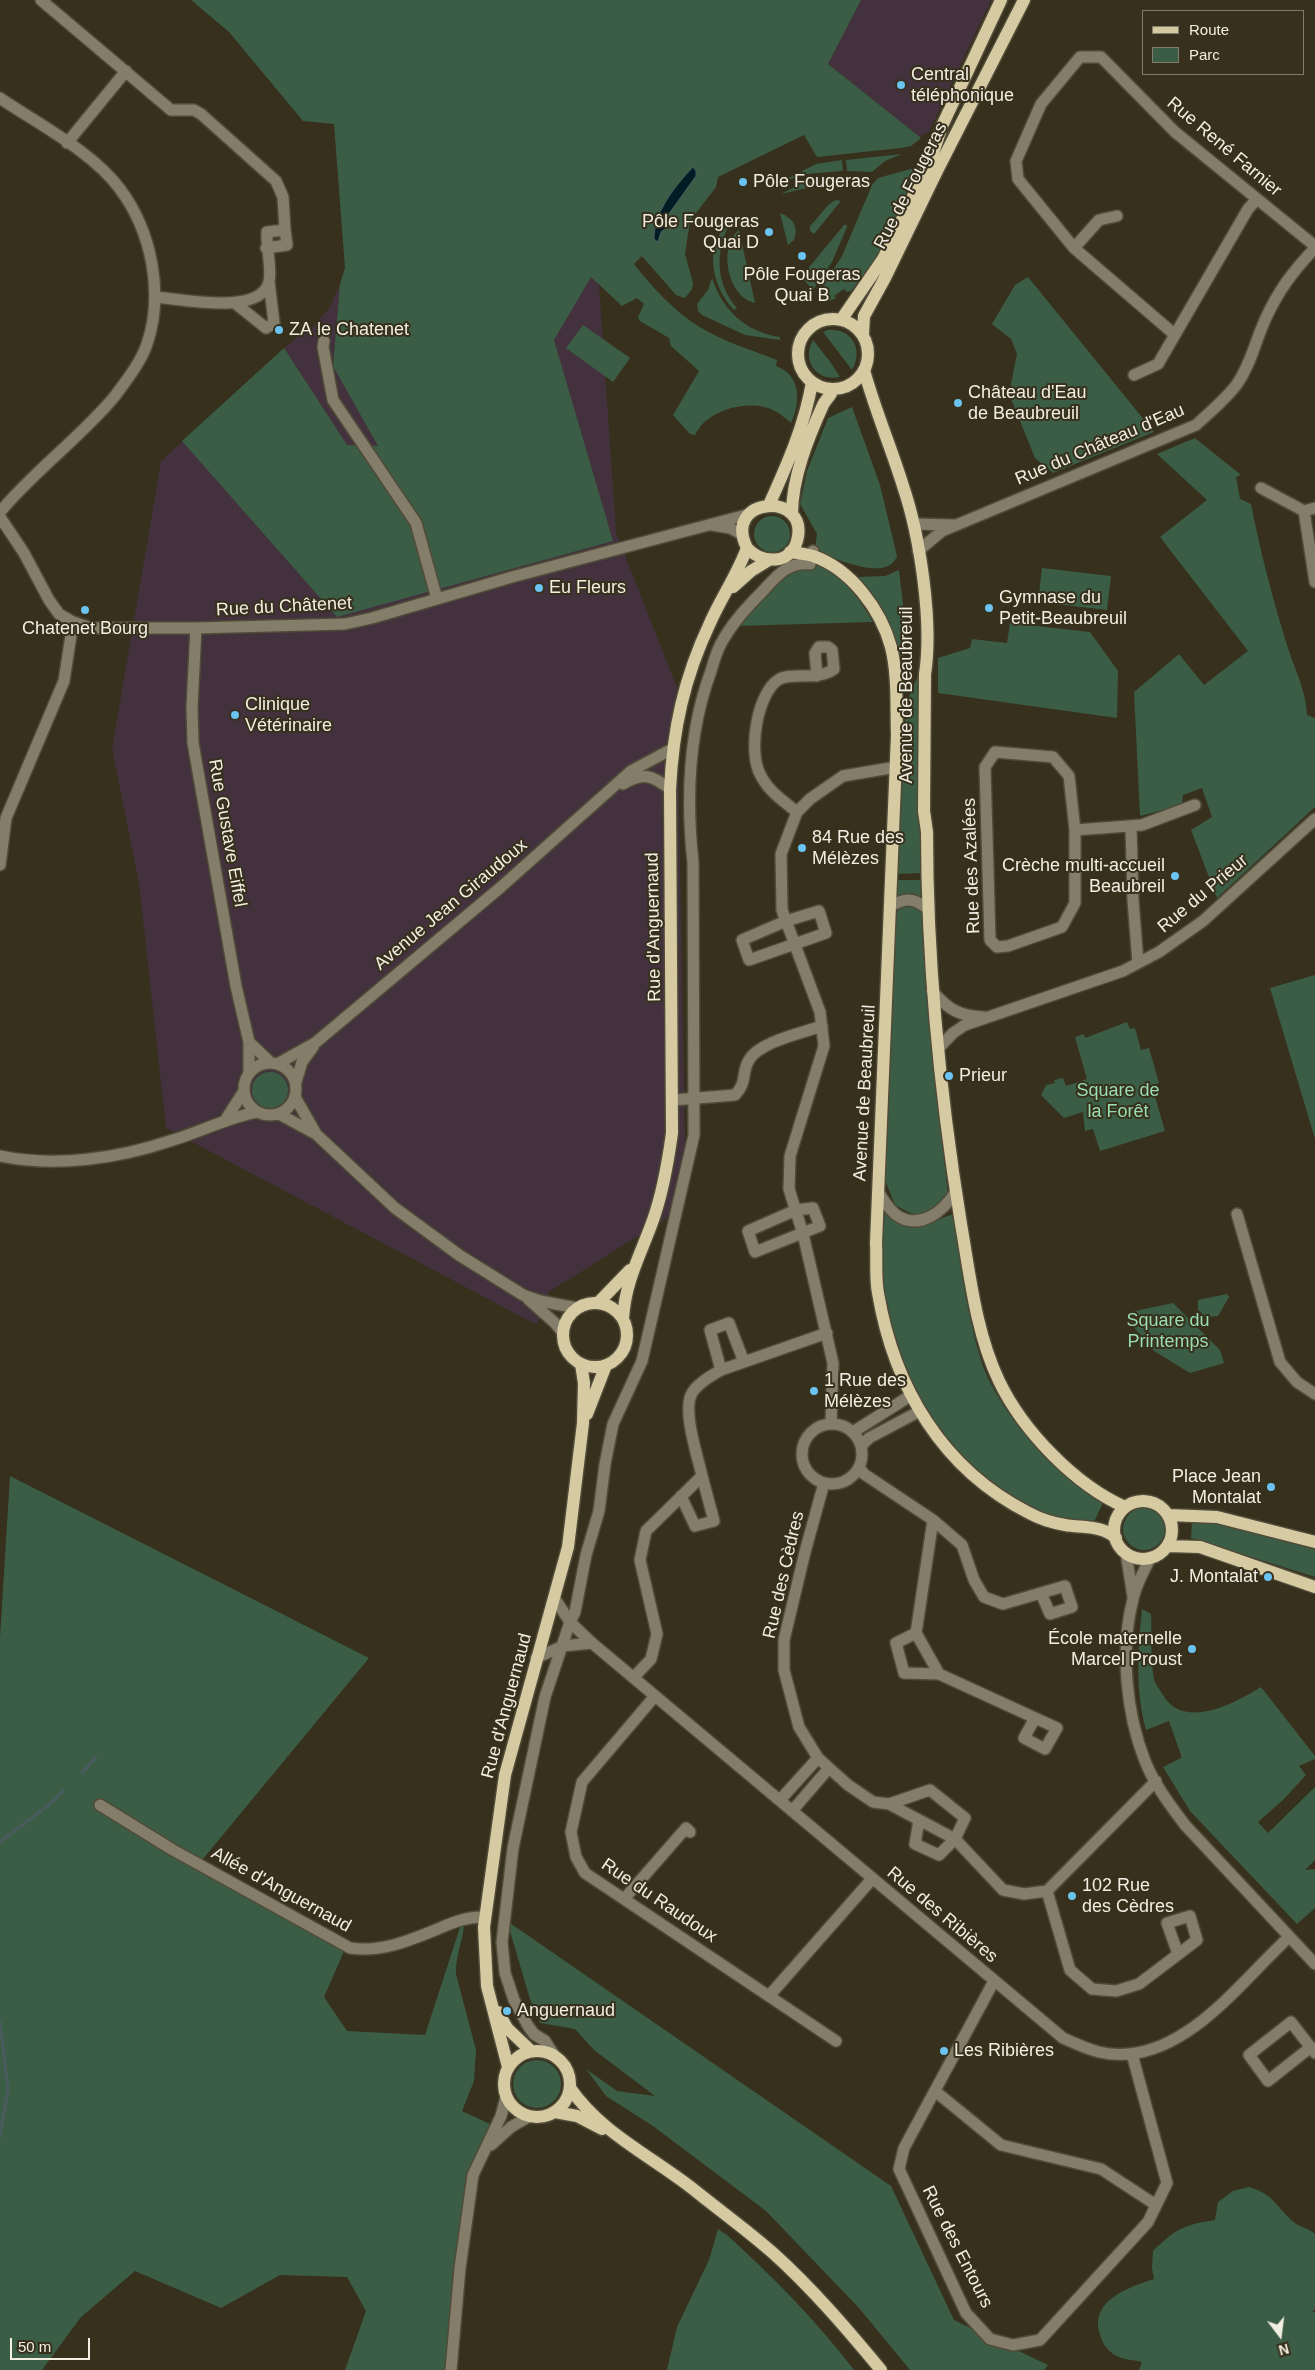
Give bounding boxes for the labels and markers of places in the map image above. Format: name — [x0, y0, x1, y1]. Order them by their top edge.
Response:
place label: Central téléphonique — [911, 64, 1014, 106]
marker: Central téléphonique — [895, 79, 907, 91]
place label: Pôle Fougeras — [753, 171, 870, 193]
marker: Pôle Fougeras — [737, 176, 749, 188]
place label: Pôle Fougeras Quai D — [642, 211, 759, 253]
marker: Pôle Fougeras Quai D — [763, 226, 775, 238]
marker: Pôle Fougeras Quai B — [796, 250, 808, 262]
place label: Pôle Fougeras Quai B — [743, 264, 861, 306]
place label: ZA le Chatenet — [289, 319, 409, 341]
marker: ZA le Chatenet — [273, 324, 285, 336]
place label: Château d'Eau de Beaubreuil — [968, 382, 1087, 424]
marker: Château d'Eau de Beaubreuil — [952, 397, 964, 409]
place label: Eu Fleurs — [549, 577, 626, 599]
marker: Eu Fleurs — [533, 582, 545, 594]
place label: Gymnase du Petit-Beaubreuil — [999, 587, 1127, 630]
marker: Gymnase du Petit-Beaubreuil — [983, 602, 995, 614]
marker: Chatenet Bourg — [79, 604, 91, 616]
place label: Chatenet Bourg — [22, 618, 148, 640]
place label: Clinique Vétérinaire — [245, 694, 332, 736]
marker: Clinique Vétérinaire — [229, 709, 241, 721]
place label: 84 Rue des Mélèzes — [812, 827, 904, 870]
marker: 84 Rue des Mélèzes — [796, 842, 808, 854]
place label: Crèche multi-accueil Beaubreil — [1002, 855, 1165, 898]
marker: Crèche multi-accueil Beaubreil — [1169, 870, 1181, 882]
place label: Prieur — [959, 1065, 1007, 1087]
marker: Prieur — [943, 1070, 955, 1082]
place label: 1 Rue des Mélèzes — [824, 1370, 906, 1412]
marker: 1 Rue des Mélèzes — [808, 1385, 820, 1397]
place label: Place Jean Montalat — [1172, 1466, 1261, 1508]
marker: Place Jean Montalat — [1265, 1481, 1277, 1493]
place label: J. Montalat — [1170, 1566, 1258, 1588]
marker: J. Montalat — [1262, 1571, 1274, 1583]
place label: École maternelle Marcel Proust — [1048, 1628, 1182, 1670]
marker: École maternelle Marcel Proust — [1186, 1643, 1198, 1655]
place label: 102 Rue des Cèdres — [1082, 1875, 1174, 1918]
marker: 102 Rue des Cèdres — [1066, 1890, 1078, 1902]
place label: Anguernaud — [517, 2000, 615, 2022]
marker: Anguernaud — [501, 2005, 513, 2017]
place label: Les Ribières — [954, 2040, 1054, 2062]
marker: Les Ribières — [938, 2045, 950, 2057]

